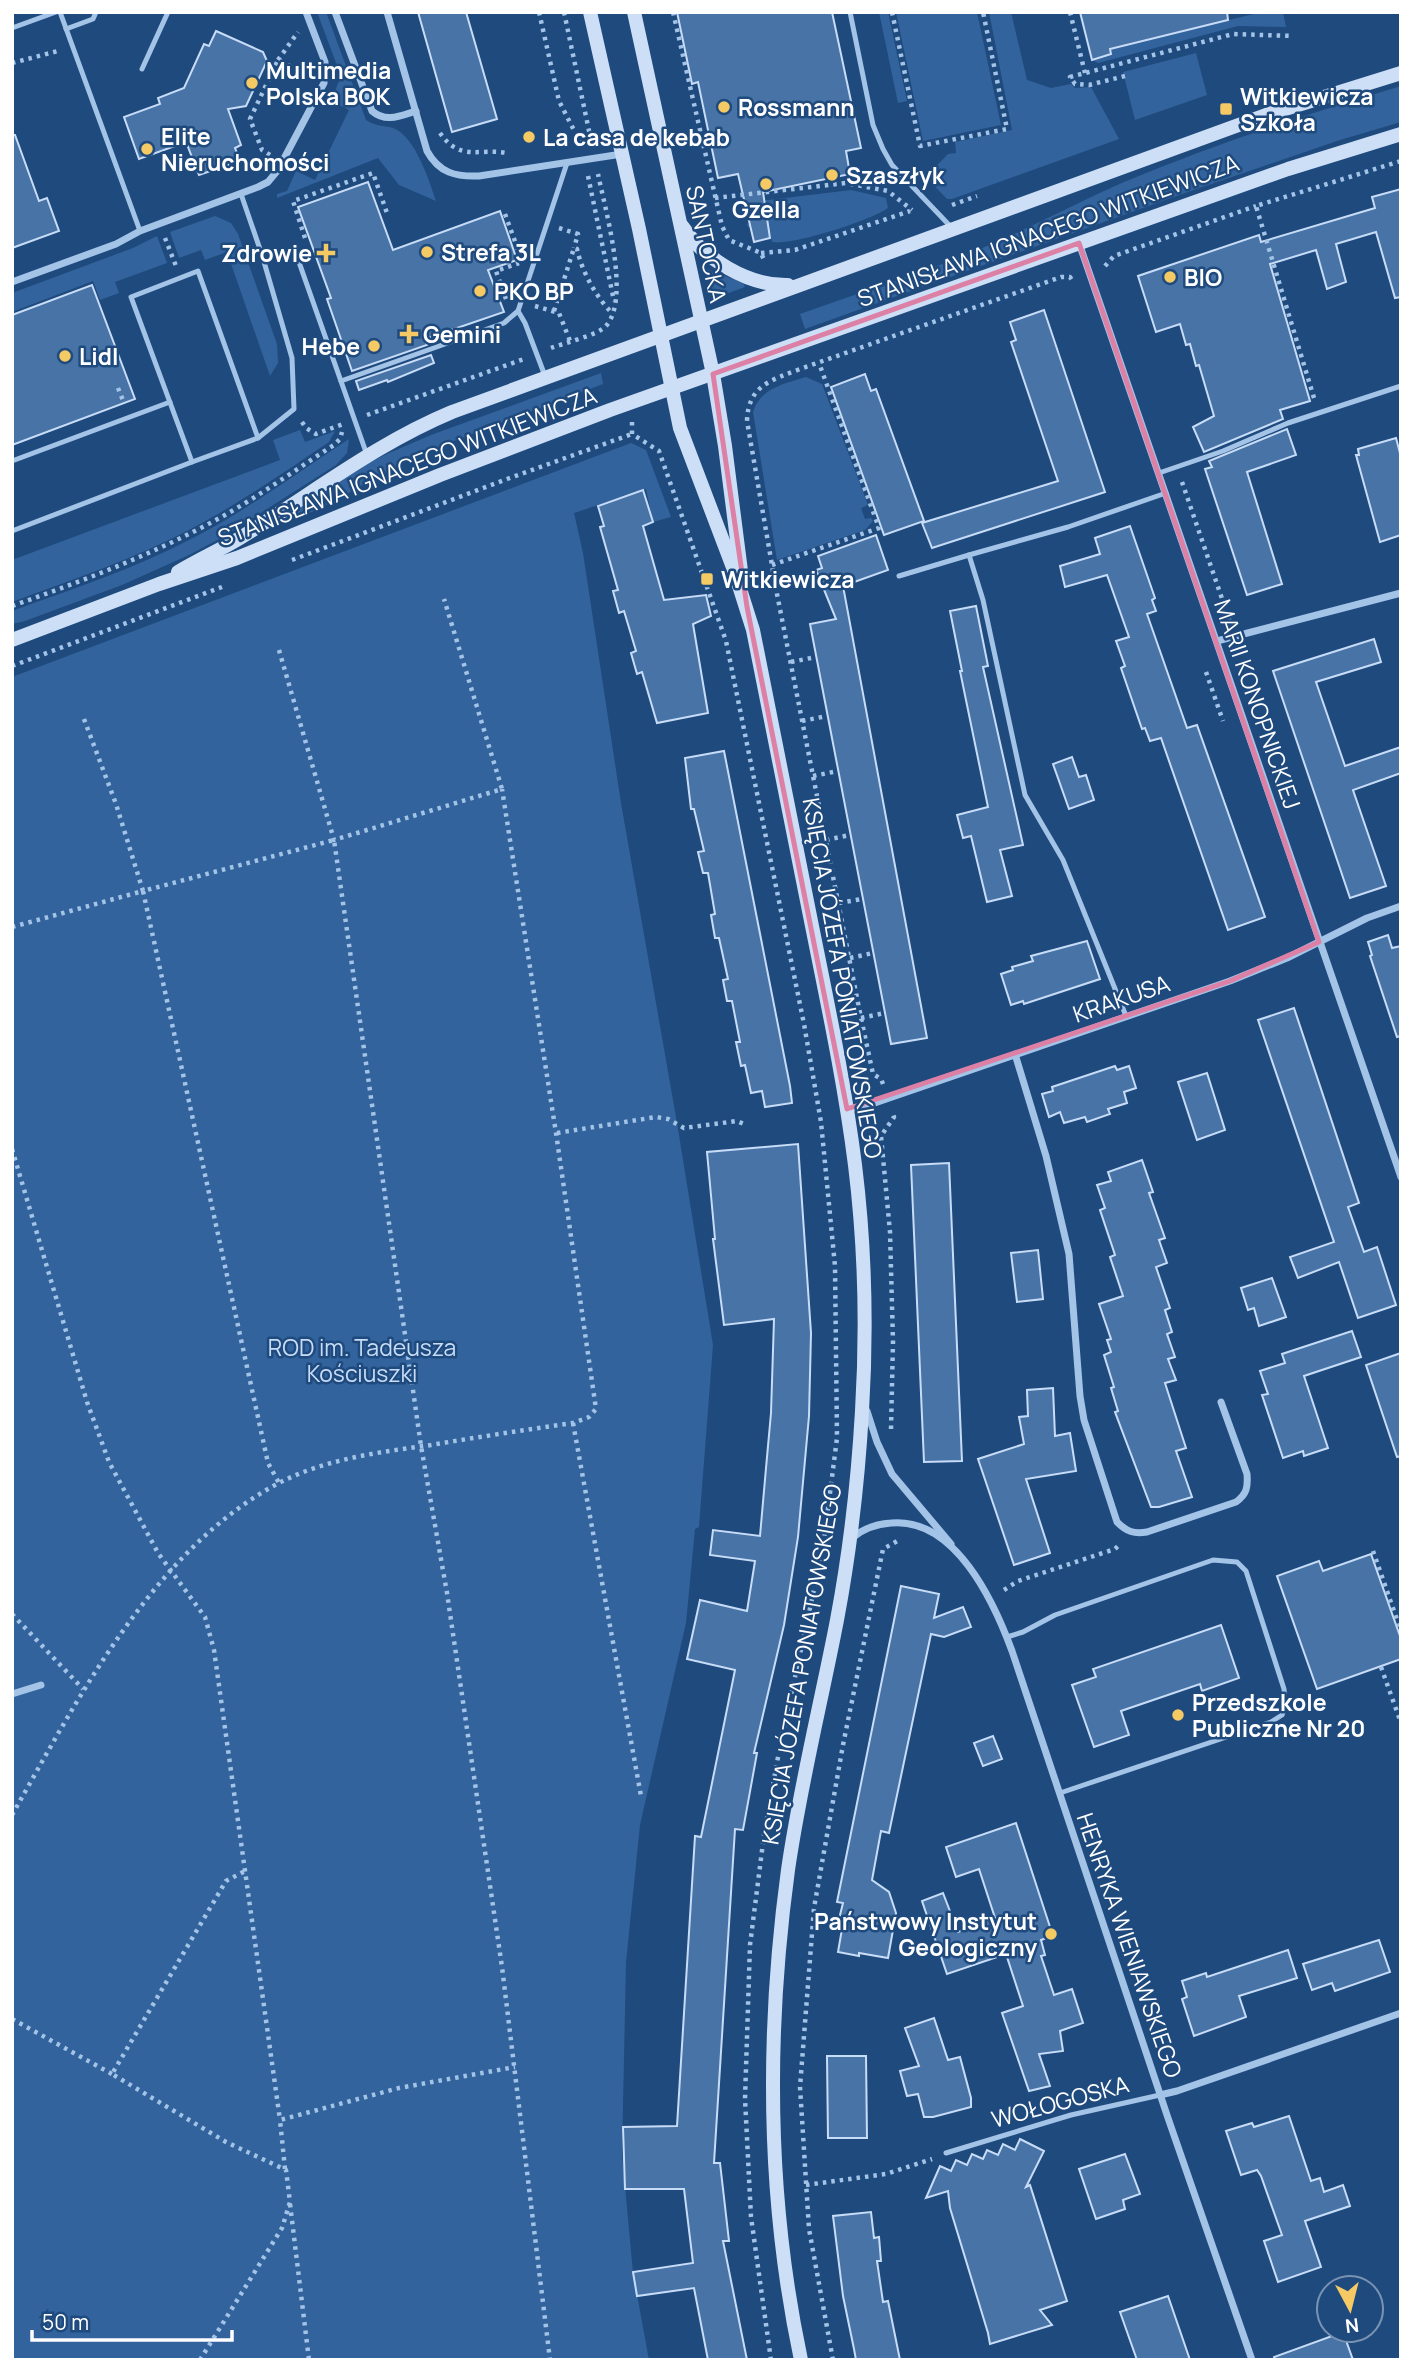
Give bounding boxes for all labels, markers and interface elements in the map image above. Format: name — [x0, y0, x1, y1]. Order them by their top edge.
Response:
place label: Multimedia Polska BOK — [266, 54, 391, 112]
marker: Multimedia Polska BOK — [244, 75, 260, 91]
place label: Witkiewicza Szkoła — [1240, 80, 1374, 138]
place label: Rossmann — [738, 91, 855, 123]
marker: Rossmann — [716, 99, 732, 115]
marker: Witkiewicza Szkoła — [1218, 101, 1234, 117]
place label: Elite Nieruchomości — [161, 120, 329, 178]
place label: La casa de kebab — [543, 121, 730, 153]
marker: La casa de kebab — [521, 129, 537, 145]
marker: Elite Nieruchomości — [139, 141, 155, 157]
street label: STANISŁAWA IGNACEGO WITKIEWICZA — [853, 146, 1244, 314]
place label: Szaszłyk — [846, 159, 945, 191]
marker: Szaszłyk — [824, 167, 840, 183]
marker: Gzella — [758, 176, 774, 192]
street label: SANTOCKA — [679, 182, 735, 306]
place label: Gzella — [732, 193, 800, 225]
place label: Strefa 3L — [441, 236, 541, 268]
place label: Zdrowie — [221, 237, 312, 269]
marker: Strefa 3L — [419, 244, 435, 260]
marker: Zdrowie — [318, 245, 334, 261]
place label: BIO — [1184, 261, 1222, 293]
marker: BIO — [1162, 269, 1178, 285]
place label: PKO BP — [494, 275, 574, 307]
marker: PKO BP — [472, 283, 488, 299]
place label: Gemini — [423, 318, 501, 350]
marker: Gemini — [401, 326, 417, 342]
place label: Hebe — [302, 330, 360, 362]
marker: Hebe — [366, 338, 382, 354]
place label: Lidl — [79, 340, 118, 372]
marker: Lidl — [57, 348, 73, 364]
street label: STANISŁAWA IGNACEGO WITKIEWICZA — [213, 379, 602, 553]
place label: Witkiewicza — [721, 563, 855, 595]
marker: Witkiewicza — [699, 571, 715, 587]
street label: MARII KONOPNICKIEJ — [1207, 595, 1309, 813]
street label: KSIĘCIA JÓZEFA PONIATOWSKIEGO — [795, 795, 891, 1161]
street label: KRAKUSA — [1068, 966, 1174, 1030]
park label: ROD im. Tadeusza Kościuszki — [268, 1331, 456, 1389]
street label: KSIĘCIA JÓZEFA PONIATOWSKIEGO — [753, 1481, 849, 1847]
place label: Przedszkole Publiczne Nr 20 — [1192, 1686, 1365, 1744]
marker: Przedszkole Publiczne Nr 20 — [1170, 1707, 1186, 1723]
street label: HENRYKA WIENIAWSKIEGO — [1070, 1808, 1190, 2082]
place label: Państwowy Instytut Geologiczny — [814, 1905, 1037, 1963]
marker: Państwowy Instytut Geologiczny — [1043, 1926, 1059, 1942]
street label: WOŁOGOSKA — [988, 2067, 1133, 2135]
north arrow — [1315, 2274, 1385, 2344]
scale bar — [32, 2298, 231, 2342]
text: 50 m — [42, 2308, 89, 2336]
text: N — [1344, 2312, 1360, 2340]

